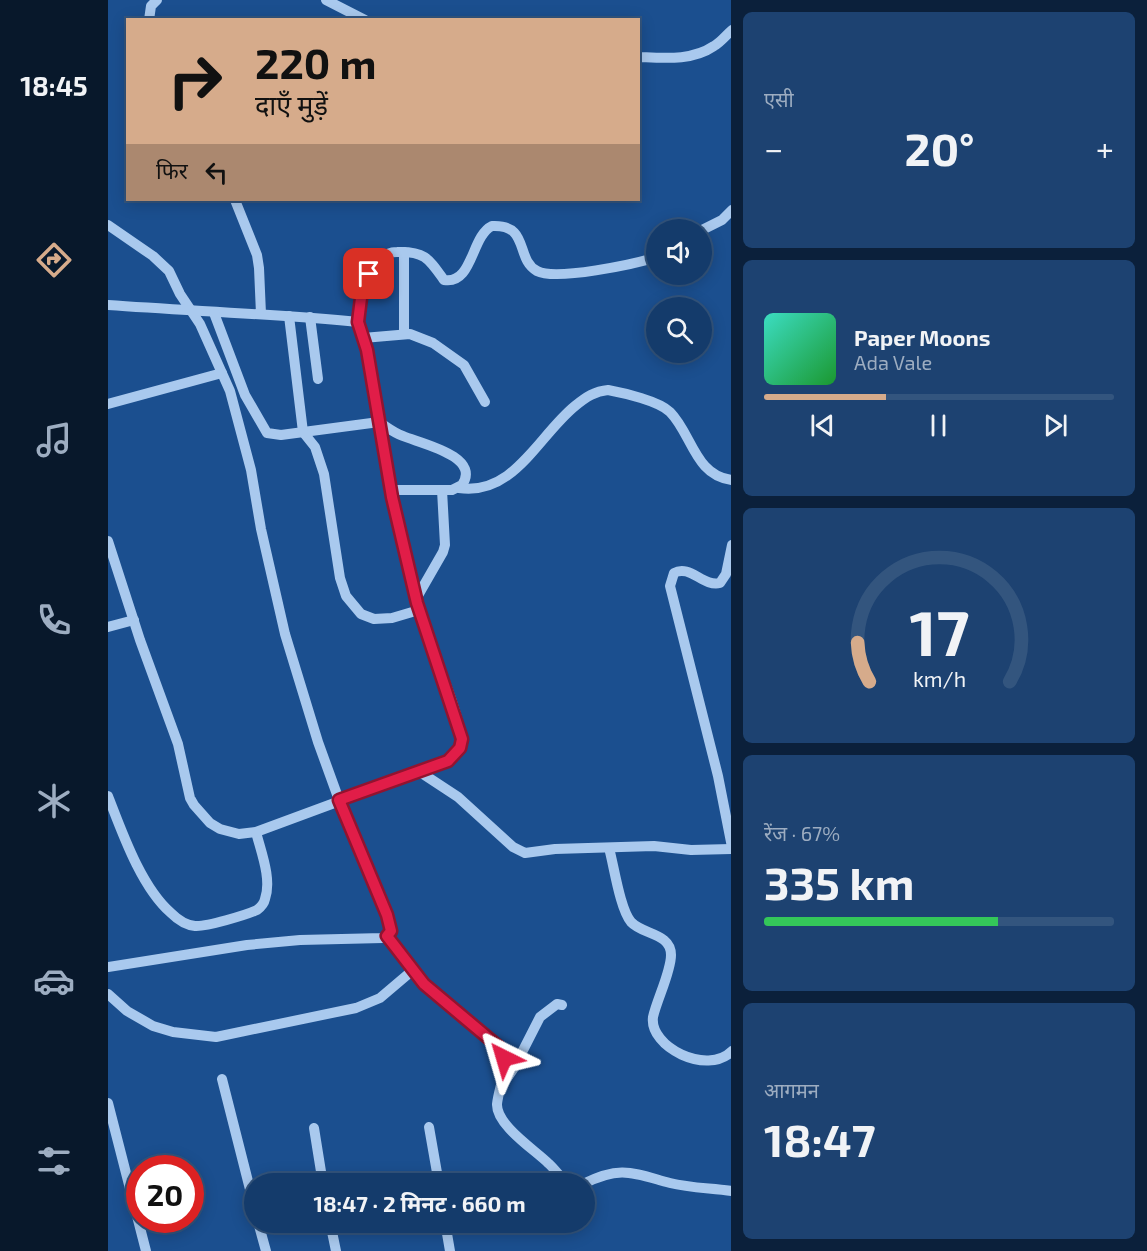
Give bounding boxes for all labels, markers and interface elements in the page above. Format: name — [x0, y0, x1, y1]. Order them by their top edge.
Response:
text: 220 m — [255, 37, 376, 87]
icon: right — [156, 42, 234, 120]
text: 18:45 — [20, 69, 88, 101]
text: एसी — [764, 87, 794, 111]
text: दाएँ मुड़ें — [255, 88, 328, 120]
text: 20° — [905, 121, 975, 175]
text: − — [764, 128, 783, 168]
text: + — [1096, 128, 1114, 168]
icon: left — [200, 156, 233, 189]
text: फिर — [156, 157, 188, 183]
map controls — [646, 219, 712, 363]
button: sound — [646, 219, 712, 285]
icon: directions — [33, 239, 75, 281]
pin — [343, 248, 394, 299]
icon: arrive — [352, 257, 385, 290]
button: search — [646, 297, 712, 363]
text: Paper Moons — [854, 324, 990, 350]
text: Ada Vale — [854, 350, 932, 374]
icon: previous — [806, 409, 839, 442]
icon: pause — [922, 409, 955, 442]
icon: next — [1039, 409, 1072, 442]
icon: music — [33, 419, 75, 461]
text: 17 — [909, 595, 969, 670]
icon: phone — [33, 599, 75, 641]
text: km/h — [912, 667, 966, 692]
icon: climate — [33, 780, 75, 822]
text: रेंज · 67% — [764, 821, 840, 845]
text: 335 km — [764, 855, 914, 909]
icon: car — [33, 960, 75, 1002]
position arrow — [472, 1026, 536, 1090]
text: आगमन — [764, 1078, 819, 1102]
text: 18:47 — [764, 1112, 875, 1166]
icon: filters — [33, 1140, 75, 1182]
speed limit sign: 20 — [126, 1155, 204, 1233]
text: 18:47 · 2 मिनट · 660 m — [313, 1190, 526, 1216]

